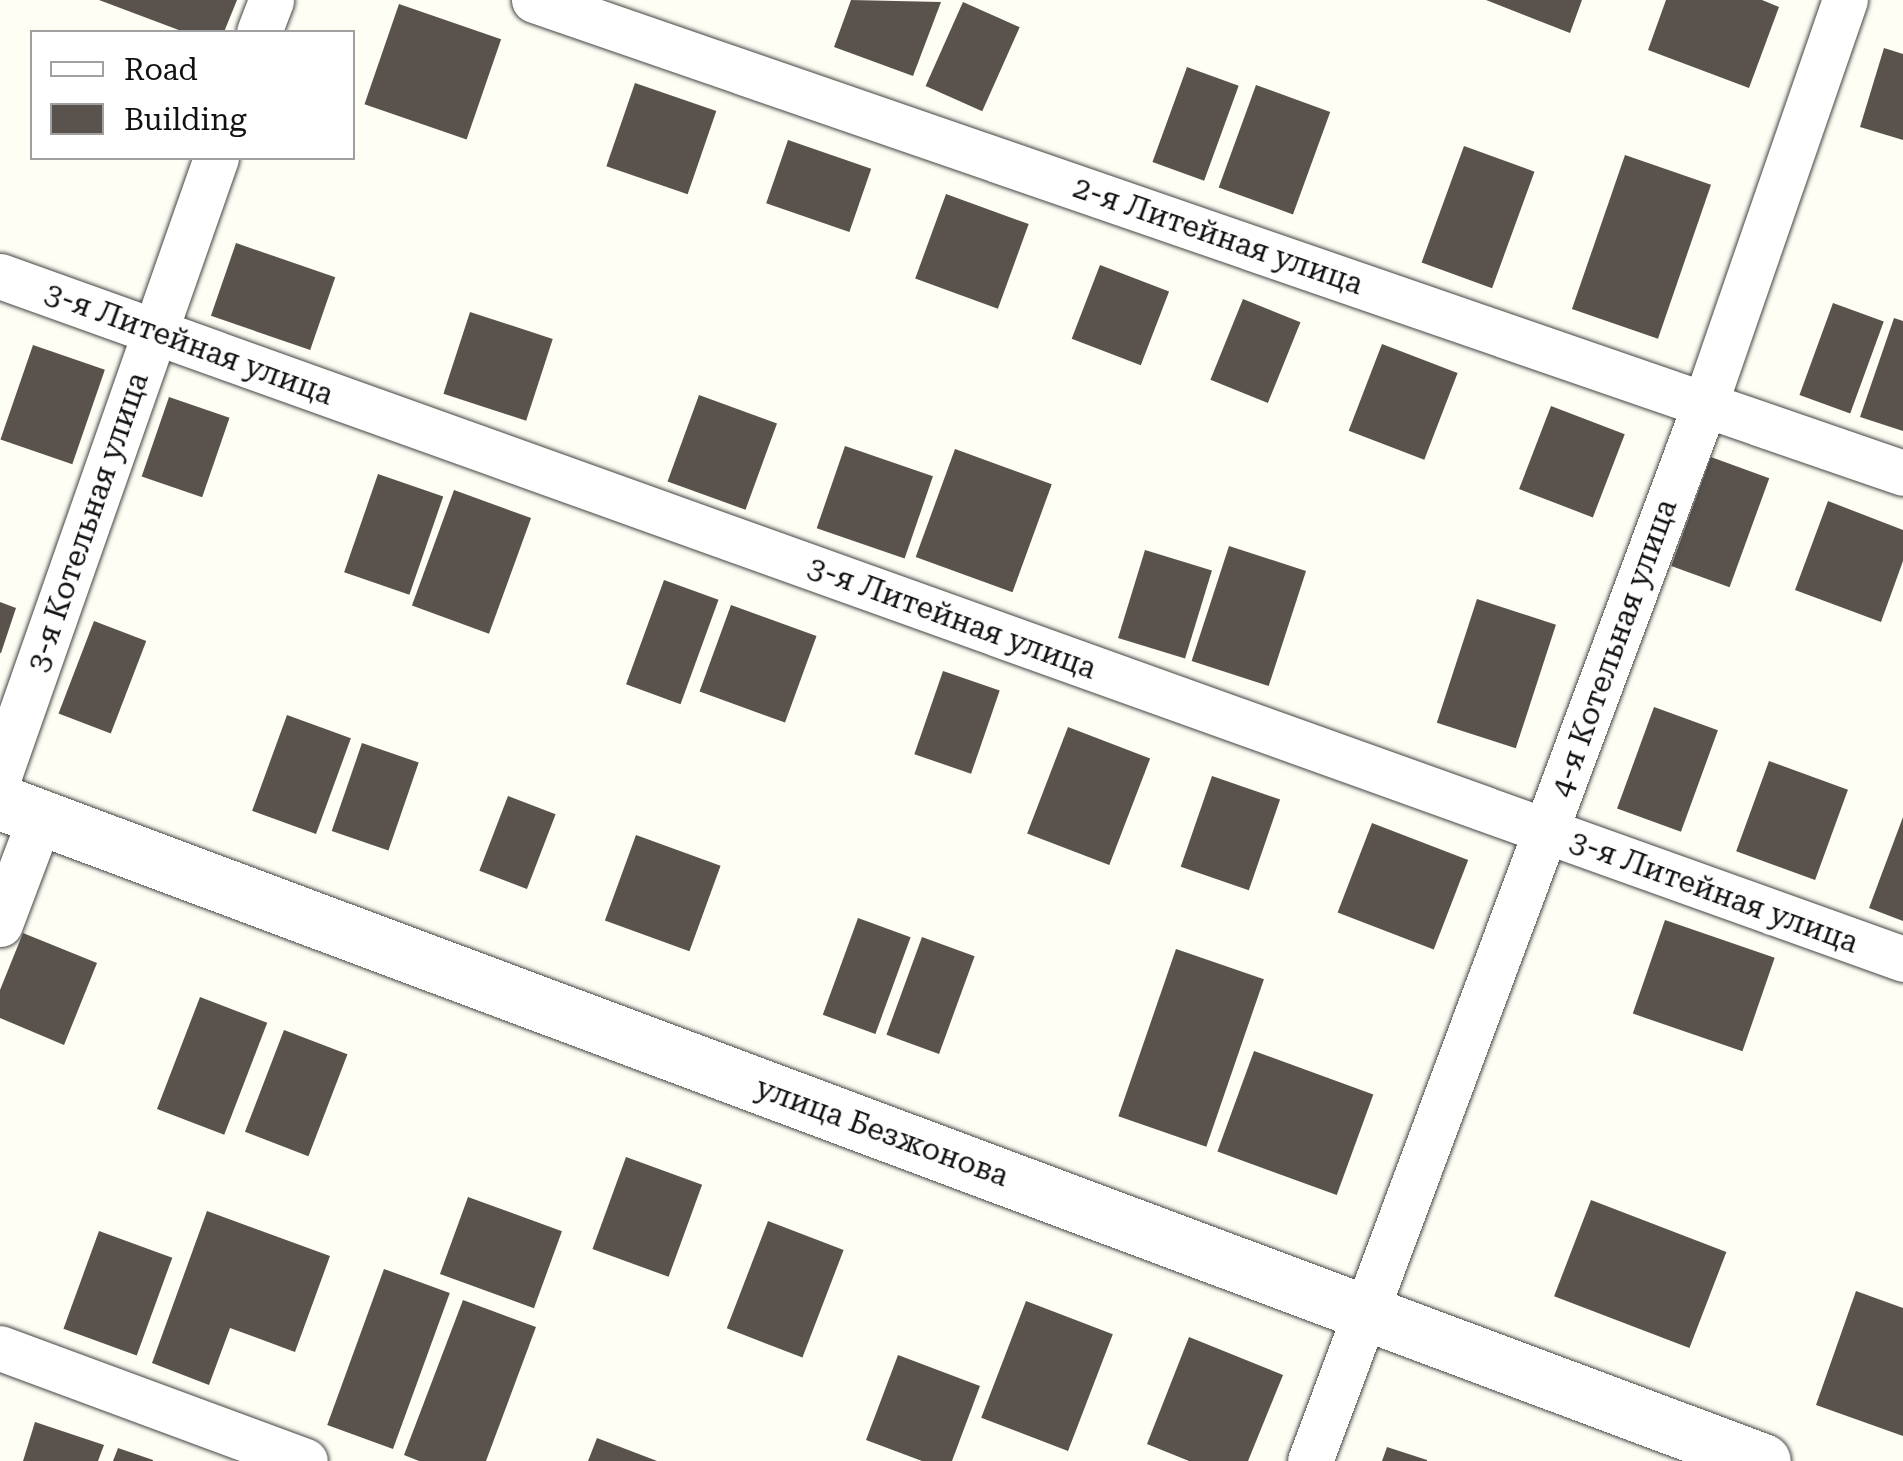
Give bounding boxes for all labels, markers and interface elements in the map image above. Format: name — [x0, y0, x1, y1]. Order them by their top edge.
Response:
legend — [30, 30, 355, 160]
text: Road — [124, 52, 198, 87]
text: Building — [124, 102, 247, 137]
street label: 2-я Литейная улица — [1068, 170, 1368, 302]
street label: 3-я Литейная улица — [40, 275, 338, 413]
street label: 3-я Котельная улица — [20, 368, 156, 676]
street label: 4-я Котельная улица — [1543, 494, 1685, 802]
street label: 3-я Литейная улица — [803, 549, 1101, 687]
street label: 3-я Литейная улица — [1565, 823, 1863, 961]
street label: улица Безжонова — [751, 1070, 1013, 1194]

